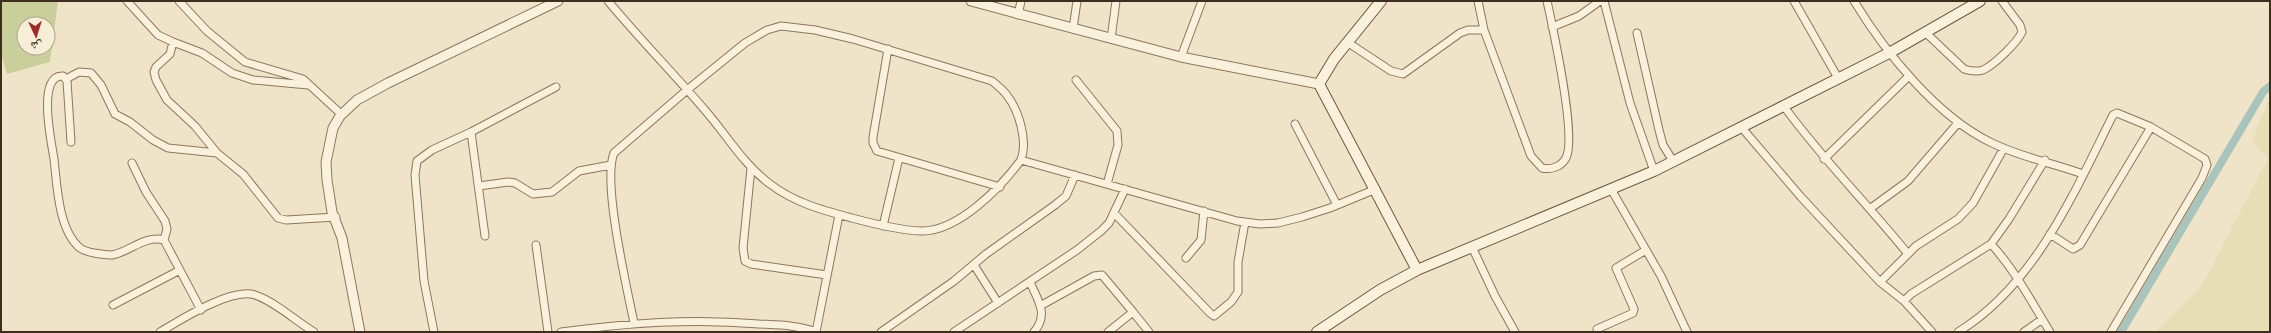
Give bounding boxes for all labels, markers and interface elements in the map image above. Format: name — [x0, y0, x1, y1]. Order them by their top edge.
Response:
north arrow — [16, 16, 56, 56]
text: ش — [30, 38, 43, 52]

